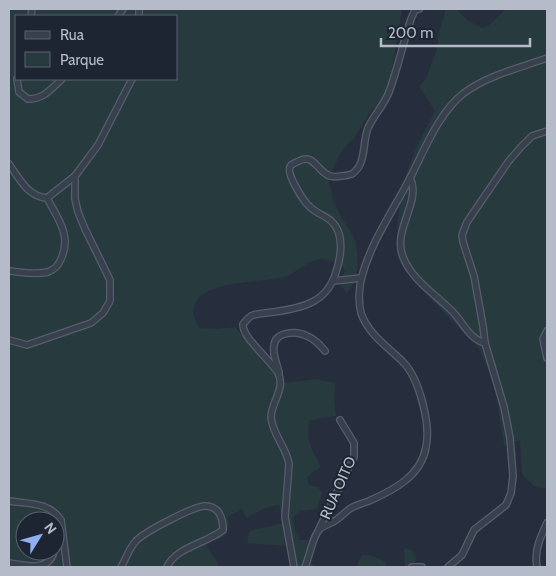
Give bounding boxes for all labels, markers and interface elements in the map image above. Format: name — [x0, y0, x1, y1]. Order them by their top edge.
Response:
legend — [15, 15, 178, 80]
scale bar — [381, 15, 530, 47]
text: 200 m — [388, 24, 433, 42]
text: Rua — [60, 26, 85, 44]
text: Parque — [60, 51, 104, 69]
street label: RUA OITO — [316, 454, 360, 522]
north arrow — [15, 511, 65, 561]
text: N — [40, 519, 61, 538]

